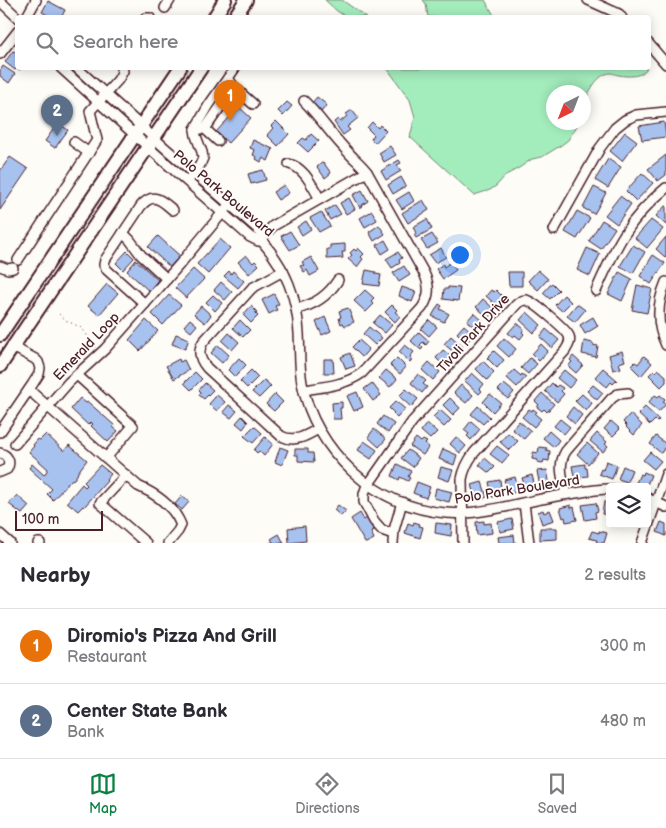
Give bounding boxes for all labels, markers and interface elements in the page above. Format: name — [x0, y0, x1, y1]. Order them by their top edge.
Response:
search box — [15, 15, 651, 70]
icon: search — [33, 29, 61, 57]
text: Search here — [73, 31, 178, 54]
pin: 1 — [214, 80, 246, 121]
north arrow — [546, 85, 591, 130]
pin: 2 — [41, 95, 73, 136]
street label: Polo Park Boulevard — [170, 146, 278, 241]
your location — [447, 242, 473, 268]
street label: Tivoli Park Drive — [434, 290, 513, 376]
street label: Emerald Loop — [50, 309, 123, 384]
street label: Polo Park Boulevard — [453, 471, 581, 508]
map controls — [606, 483, 651, 528]
button: layers — [606, 483, 651, 528]
scale bar — [15, 508, 102, 531]
text: 100 m — [22, 511, 59, 528]
text: Nearby — [20, 563, 90, 588]
text: 2 results — [584, 566, 646, 585]
text: Diromio's Pizza And Grill — [67, 625, 277, 648]
text: 1 — [33, 637, 39, 656]
text: 300 m — [600, 637, 646, 656]
text: Restaurant — [67, 648, 147, 667]
text: Center State Bank — [67, 700, 227, 723]
text: 2 — [31, 712, 41, 731]
text: 480 m — [600, 712, 646, 731]
text: Bank — [67, 723, 104, 742]
tab: Map — [89, 770, 117, 817]
tab: Directions — [295, 770, 360, 817]
tab: Saved — [538, 770, 577, 817]

